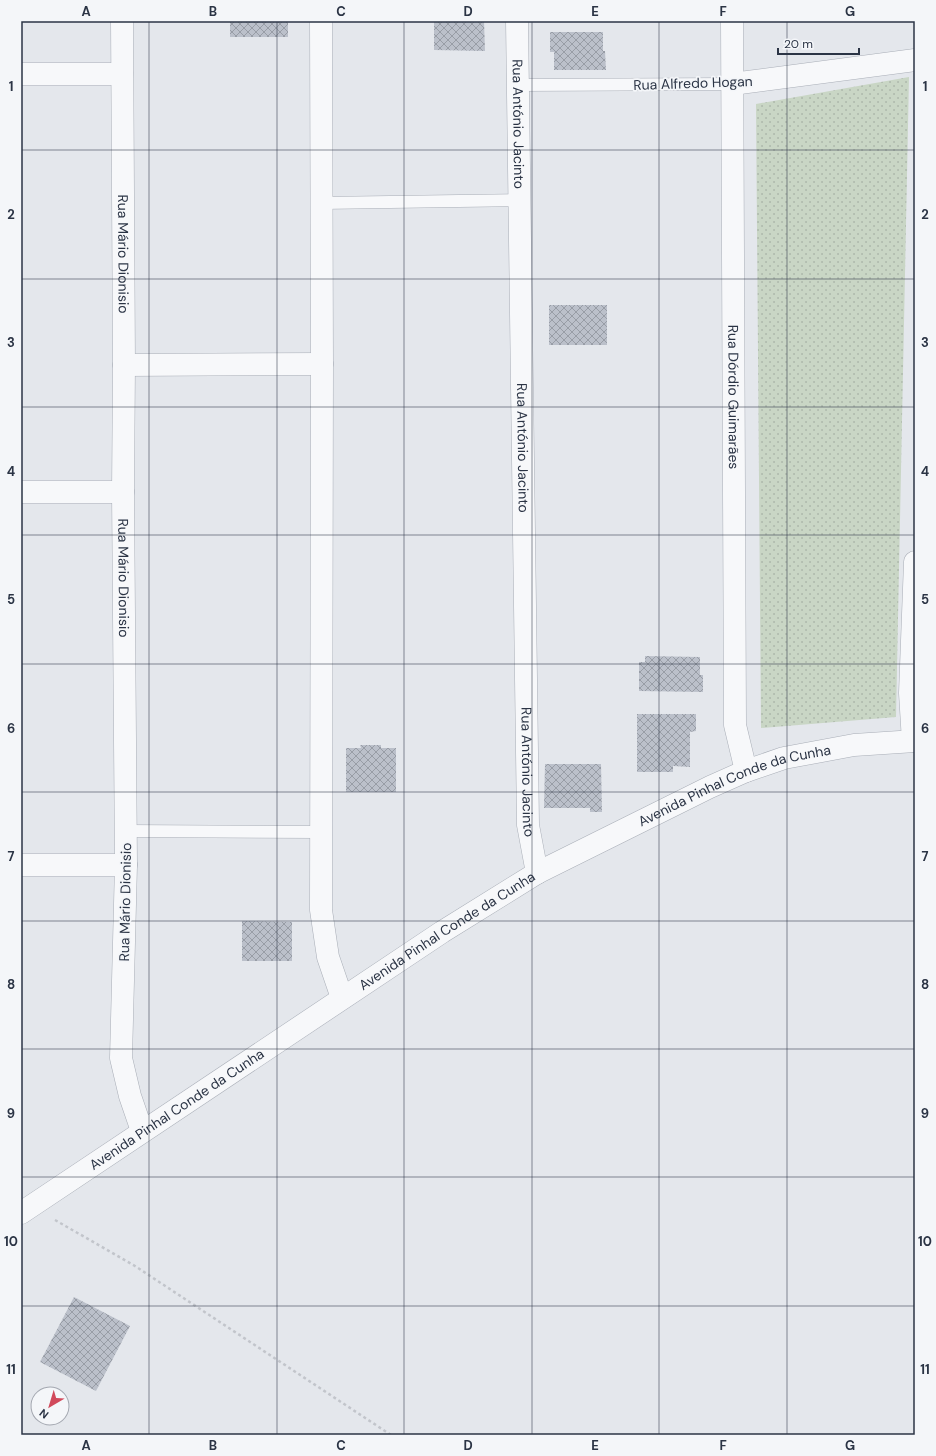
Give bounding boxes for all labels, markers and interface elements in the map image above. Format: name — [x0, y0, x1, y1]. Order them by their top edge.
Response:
text: A — [81, 3, 91, 20]
text: B — [209, 3, 217, 20]
text: C — [336, 3, 346, 20]
text: D — [463, 3, 473, 20]
text: E — [591, 3, 599, 20]
text: F — [719, 3, 727, 20]
text: G — [845, 3, 855, 20]
scale bar — [778, 30, 859, 56]
text: 20 m — [784, 36, 813, 52]
street label: Rua António Jacinto — [509, 59, 528, 189]
street label: Rua Alfredo Hogan — [633, 72, 753, 94]
text: 1 — [9, 78, 13, 95]
text: 1 — [923, 78, 927, 95]
street label: Rua Mário Dionisio — [114, 194, 133, 314]
text: 2 — [7, 206, 15, 223]
text: 2 — [921, 206, 929, 223]
street label: Rua Dórdio Guimarães — [724, 325, 743, 469]
text: 3 — [7, 334, 15, 351]
text: 3 — [921, 334, 929, 351]
street label: Rua António Jacinto — [513, 383, 533, 513]
text: 4 — [7, 463, 15, 480]
text: 4 — [921, 463, 929, 480]
street label: Rua Mário Dionisio — [114, 518, 133, 638]
text: 5 — [7, 591, 15, 608]
text: 5 — [921, 591, 929, 608]
street label: Rua António Jacinto — [517, 707, 539, 838]
text: 6 — [7, 720, 15, 737]
text: 6 — [921, 720, 929, 737]
street label: Avenida Pinhal Conde da Cunha — [635, 741, 832, 830]
street label: Rua Mário Dionisio — [115, 842, 135, 962]
text: 7 — [8, 848, 15, 865]
text: 7 — [922, 848, 929, 865]
street label: Avenida Pinhal Conde da Cunha — [355, 867, 538, 994]
text: 8 — [7, 976, 15, 993]
text: 8 — [921, 976, 929, 993]
street label: Avenida Pinhal Conde da Cunha — [86, 1045, 267, 1174]
text: 9 — [7, 1105, 15, 1122]
text: 9 — [921, 1105, 929, 1122]
text: 10 — [4, 1233, 18, 1250]
text: 10 — [918, 1233, 932, 1250]
text: 11 — [6, 1361, 16, 1378]
text: 11 — [920, 1361, 930, 1378]
north arrow — [30, 1386, 70, 1426]
text: N — [36, 1406, 51, 1422]
text: A — [81, 1437, 91, 1454]
text: B — [209, 1437, 217, 1454]
text: C — [336, 1437, 346, 1454]
text: D — [463, 1437, 473, 1454]
text: E — [591, 1437, 599, 1454]
text: F — [719, 1437, 727, 1454]
text: G — [845, 1437, 855, 1454]

